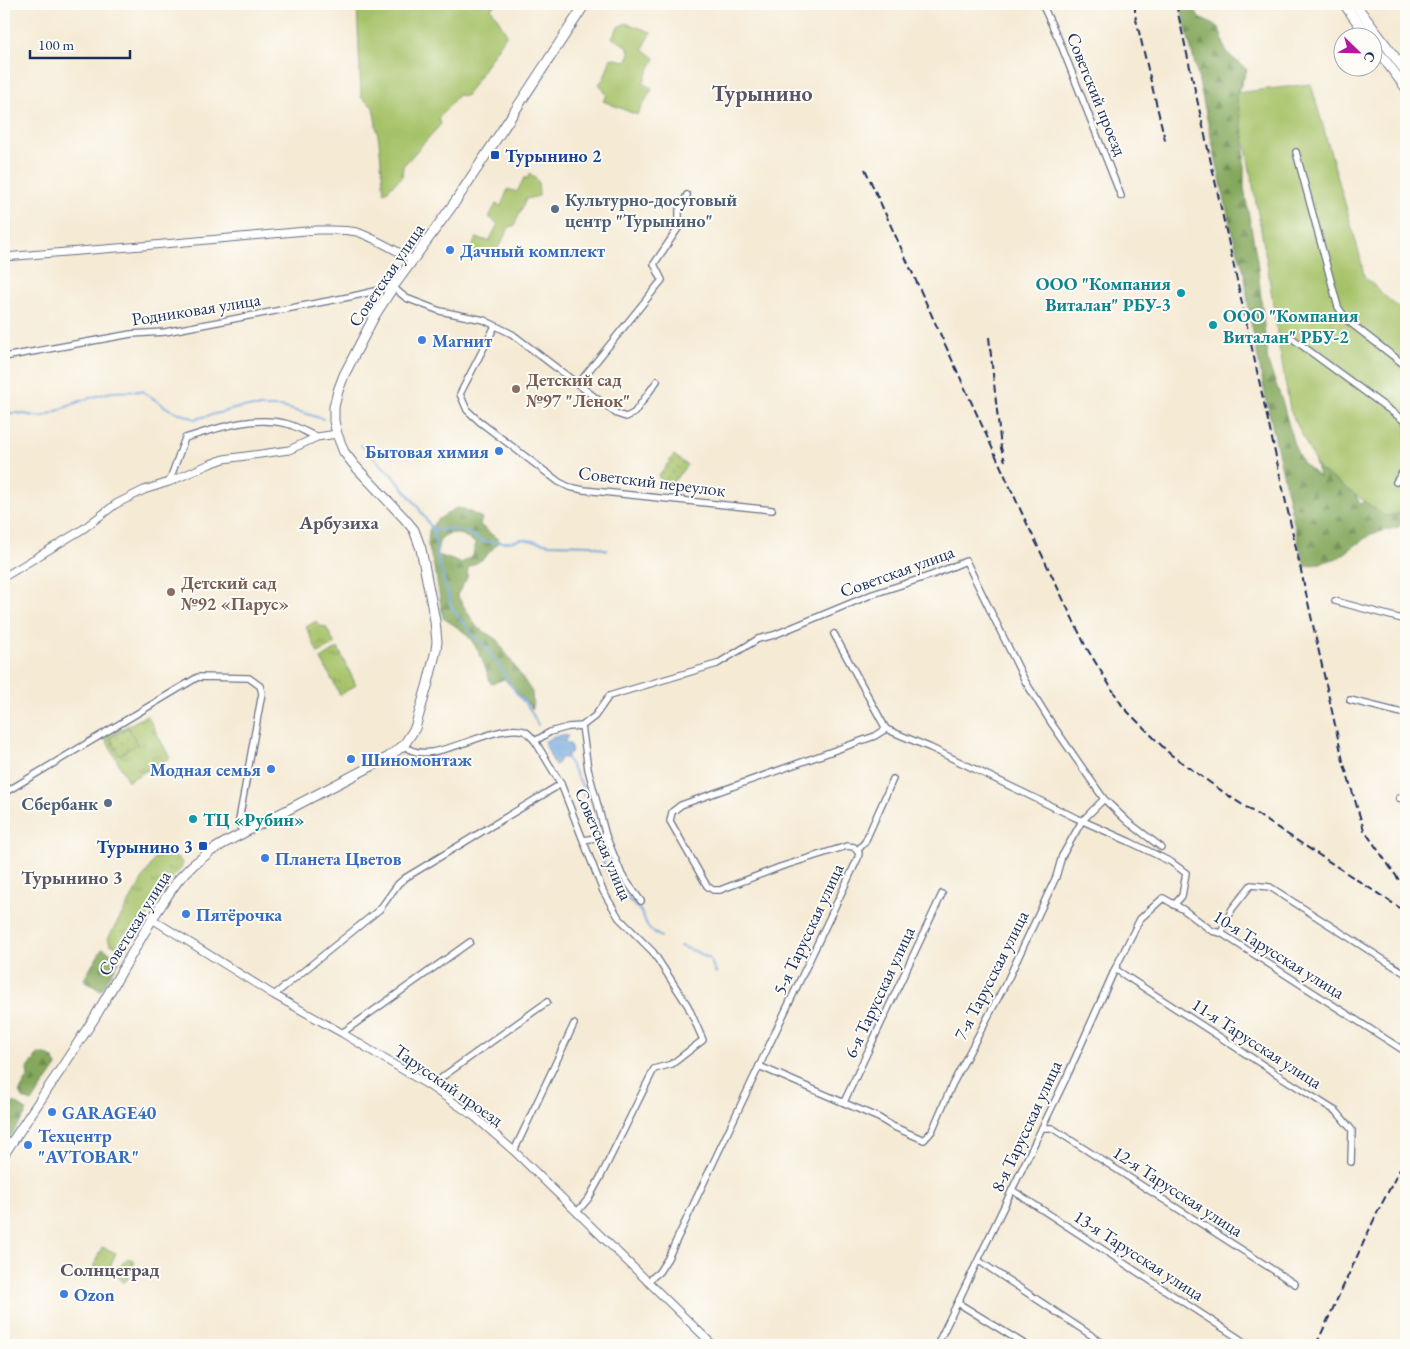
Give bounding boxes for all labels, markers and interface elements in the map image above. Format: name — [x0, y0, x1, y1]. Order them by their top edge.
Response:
scale bar — [30, 28, 130, 60]
north arrow — [1332, 28, 1382, 78]
street label: Советский проезд — [1062, 29, 1132, 159]
text: 100 m — [38, 35, 75, 54]
text: С — [1360, 49, 1380, 65]
district label: Турынино — [711, 79, 813, 108]
place label: Турынино 2 — [505, 144, 602, 167]
marker: Турынино 2 — [489, 149, 501, 161]
place label: Культурно-досуговый центр "Турынино" — [565, 188, 737, 232]
marker: Культурно-досуговый центр "Турынино" — [549, 203, 561, 215]
street label: Советская улица — [343, 218, 430, 331]
place label: Дачный комплект — [460, 239, 605, 262]
marker: Дачный комплект — [444, 244, 456, 256]
place label: ООО "Компания Виталан" РБУ-3 — [1036, 272, 1171, 316]
street label: Родниковая улица — [130, 287, 263, 331]
marker: ООО "Компания Виталан" РБУ-3 — [1175, 287, 1187, 299]
place label: ООО "Компания Виталан" РБУ-2 — [1223, 304, 1359, 348]
marker: ООО "Компания Виталан" РБУ-2 — [1207, 319, 1219, 331]
place label: Магнит — [432, 329, 492, 352]
marker: Магнит — [416, 334, 428, 346]
place label: Детский сад №97 "Ленок" — [526, 368, 630, 412]
marker: Детский сад №97 "Ленок" — [510, 383, 522, 395]
place label: Бытовая химия — [365, 440, 489, 463]
marker: Бытовая химия — [493, 445, 505, 457]
street label: Советский переулок — [577, 461, 727, 501]
district label: Арбузиха — [298, 510, 379, 535]
street label: Советская улица — [837, 539, 958, 602]
place label: Детский сад №92 «Парус» — [181, 571, 289, 615]
marker: Детский сад №92 «Парус» — [165, 586, 177, 598]
place label: Шиномонтаж — [361, 748, 472, 771]
marker: Шиномонтаж — [345, 753, 357, 765]
place label: Модная семья — [150, 758, 261, 781]
marker: Модная семья — [265, 763, 277, 775]
street label: Советская улица — [570, 784, 638, 904]
place label: Сбербанк — [22, 792, 98, 815]
marker: Сбербанк — [102, 797, 114, 809]
place label: ТЦ «Рубин» — [203, 808, 304, 831]
marker: ТЦ «Рубин» — [187, 813, 199, 825]
place label: Турынино 3 — [97, 835, 193, 858]
marker: Турынино 3 — [197, 840, 209, 852]
place label: Планета Цветов — [275, 847, 402, 870]
marker: Планета Цветов — [259, 852, 271, 864]
street label: 5-я Тарусская улица — [768, 859, 849, 998]
district label: Турынино 3 — [21, 865, 123, 890]
street label: Советская улица — [92, 865, 176, 980]
place label: Пятёрочка — [196, 903, 282, 926]
street label: 10-я Тарусская улица — [1209, 904, 1350, 1004]
street label: 7-я Тарусская улица — [948, 906, 1034, 1044]
marker: Пятёрочка — [180, 908, 192, 920]
street label: 6-я Тарусская улица — [839, 922, 920, 1061]
street label: 11-я Тарусская улица — [1188, 992, 1327, 1094]
street label: Тарусский проезд — [390, 1039, 508, 1131]
street label: 8-я Тарусская улица — [986, 1056, 1067, 1195]
place label: GARAGE40 — [62, 1101, 157, 1124]
marker: GARAGE40 — [46, 1106, 58, 1118]
place label: Техцентр "AVTOBAR" — [38, 1124, 139, 1168]
marker: Техцентр "AVTOBAR" — [22, 1139, 34, 1151]
street label: 12-я Тарусская улица — [1109, 1140, 1248, 1242]
street label: 13-я Тарусская улица — [1070, 1204, 1209, 1306]
district label: Солнцеград — [60, 1257, 160, 1282]
place label: Ozon — [74, 1283, 115, 1306]
marker: Ozon — [58, 1288, 70, 1300]

